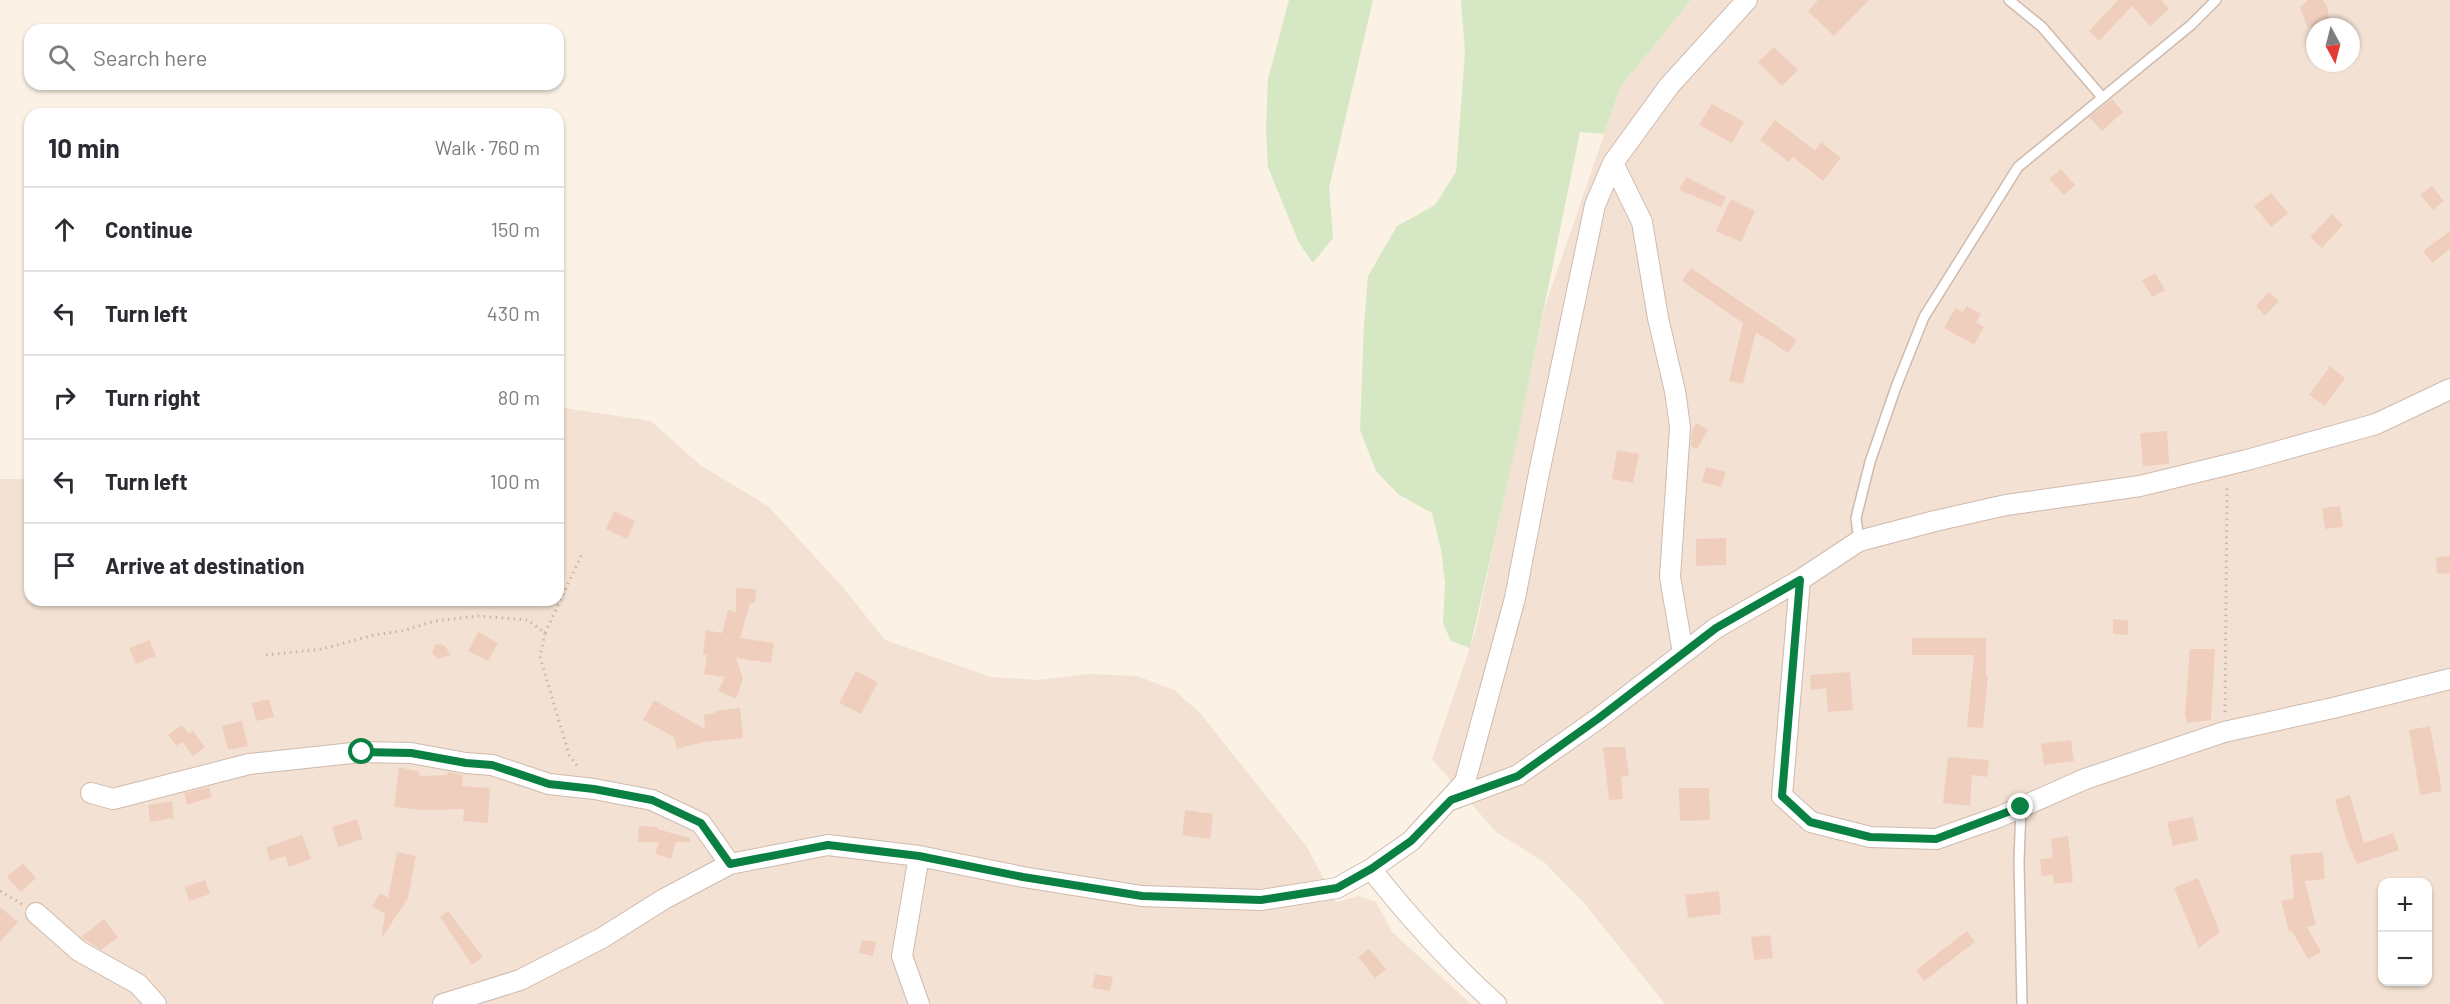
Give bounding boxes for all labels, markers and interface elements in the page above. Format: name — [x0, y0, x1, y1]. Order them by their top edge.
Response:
north arrow — [2306, 18, 2360, 72]
search box — [24, 24, 564, 90]
icon: search — [45, 41, 78, 74]
text: Search here — [93, 44, 207, 70]
text: 10 min — [48, 132, 120, 163]
text: Walk · 760 m — [435, 135, 540, 159]
icon: ahead — [48, 213, 81, 246]
text: Continue — [105, 216, 193, 242]
text: 150 m — [491, 217, 540, 241]
icon: left — [48, 297, 81, 330]
text: Turn left — [105, 300, 188, 326]
text: 430 m — [487, 301, 540, 325]
icon: right — [48, 381, 81, 414]
text: Turn right — [105, 384, 200, 410]
text: 80 m — [498, 385, 540, 409]
icon: left — [48, 465, 81, 498]
text: Turn left — [105, 468, 188, 494]
text: 100 m — [490, 469, 540, 493]
icon: arrive — [48, 549, 81, 582]
text: Arrive at destination — [105, 552, 304, 578]
route start — [348, 738, 374, 764]
route end — [2007, 793, 2033, 819]
map controls — [2378, 878, 2432, 986]
button: + — [2378, 878, 2432, 932]
button: − — [2378, 932, 2432, 986]

